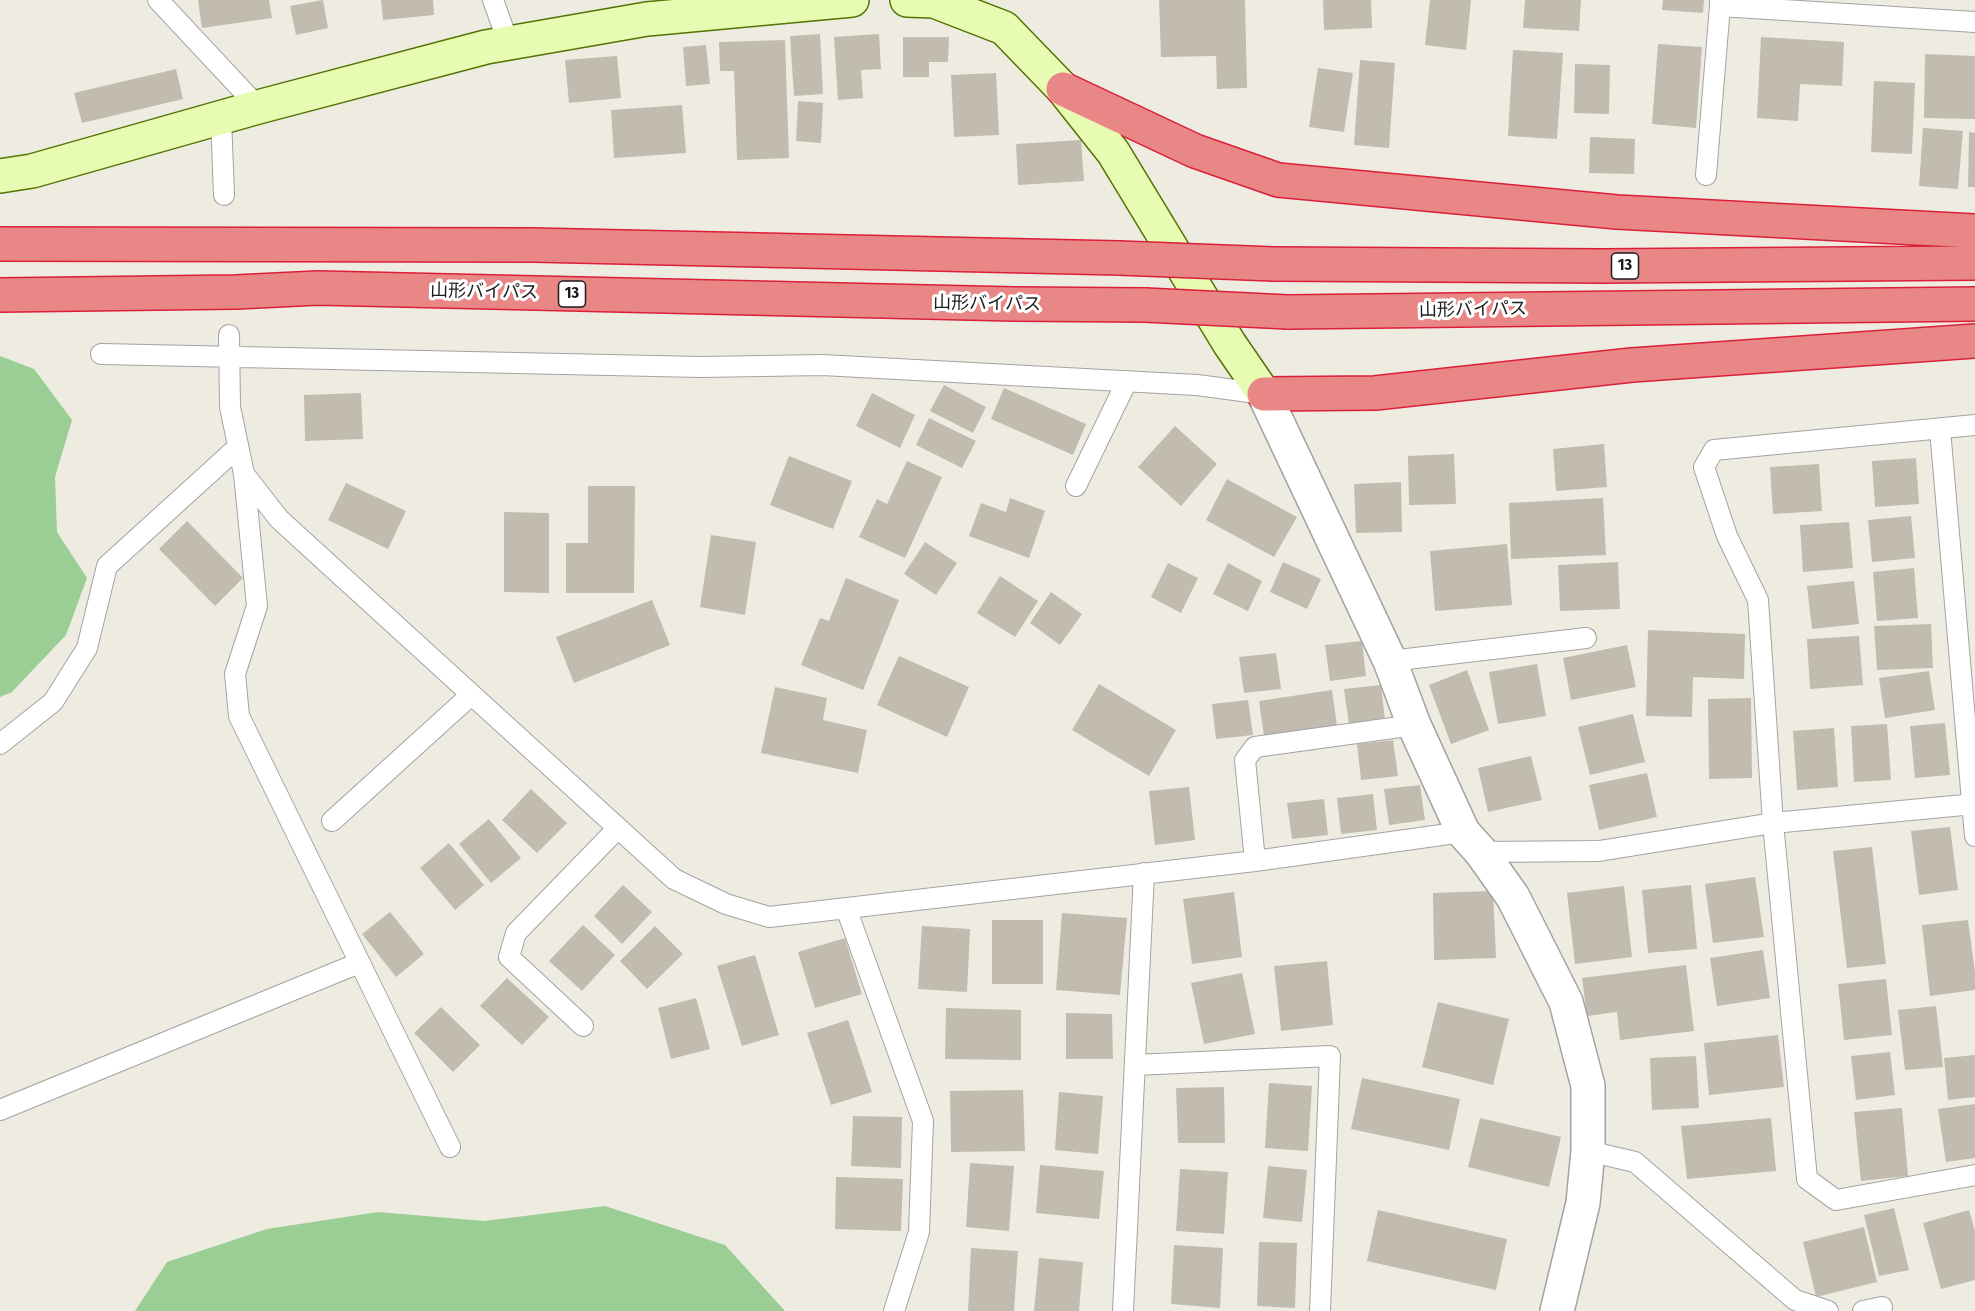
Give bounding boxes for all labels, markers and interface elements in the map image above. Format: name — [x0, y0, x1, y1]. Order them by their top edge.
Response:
road number: 13 — [1612, 253, 1638, 279]
street label: 山形バイパス — [430, 280, 538, 304]
road number: 13 — [558, 281, 586, 307]
street label: 山形バイパス — [933, 292, 1041, 316]
street label: 山形バイパス — [1419, 298, 1527, 322]

